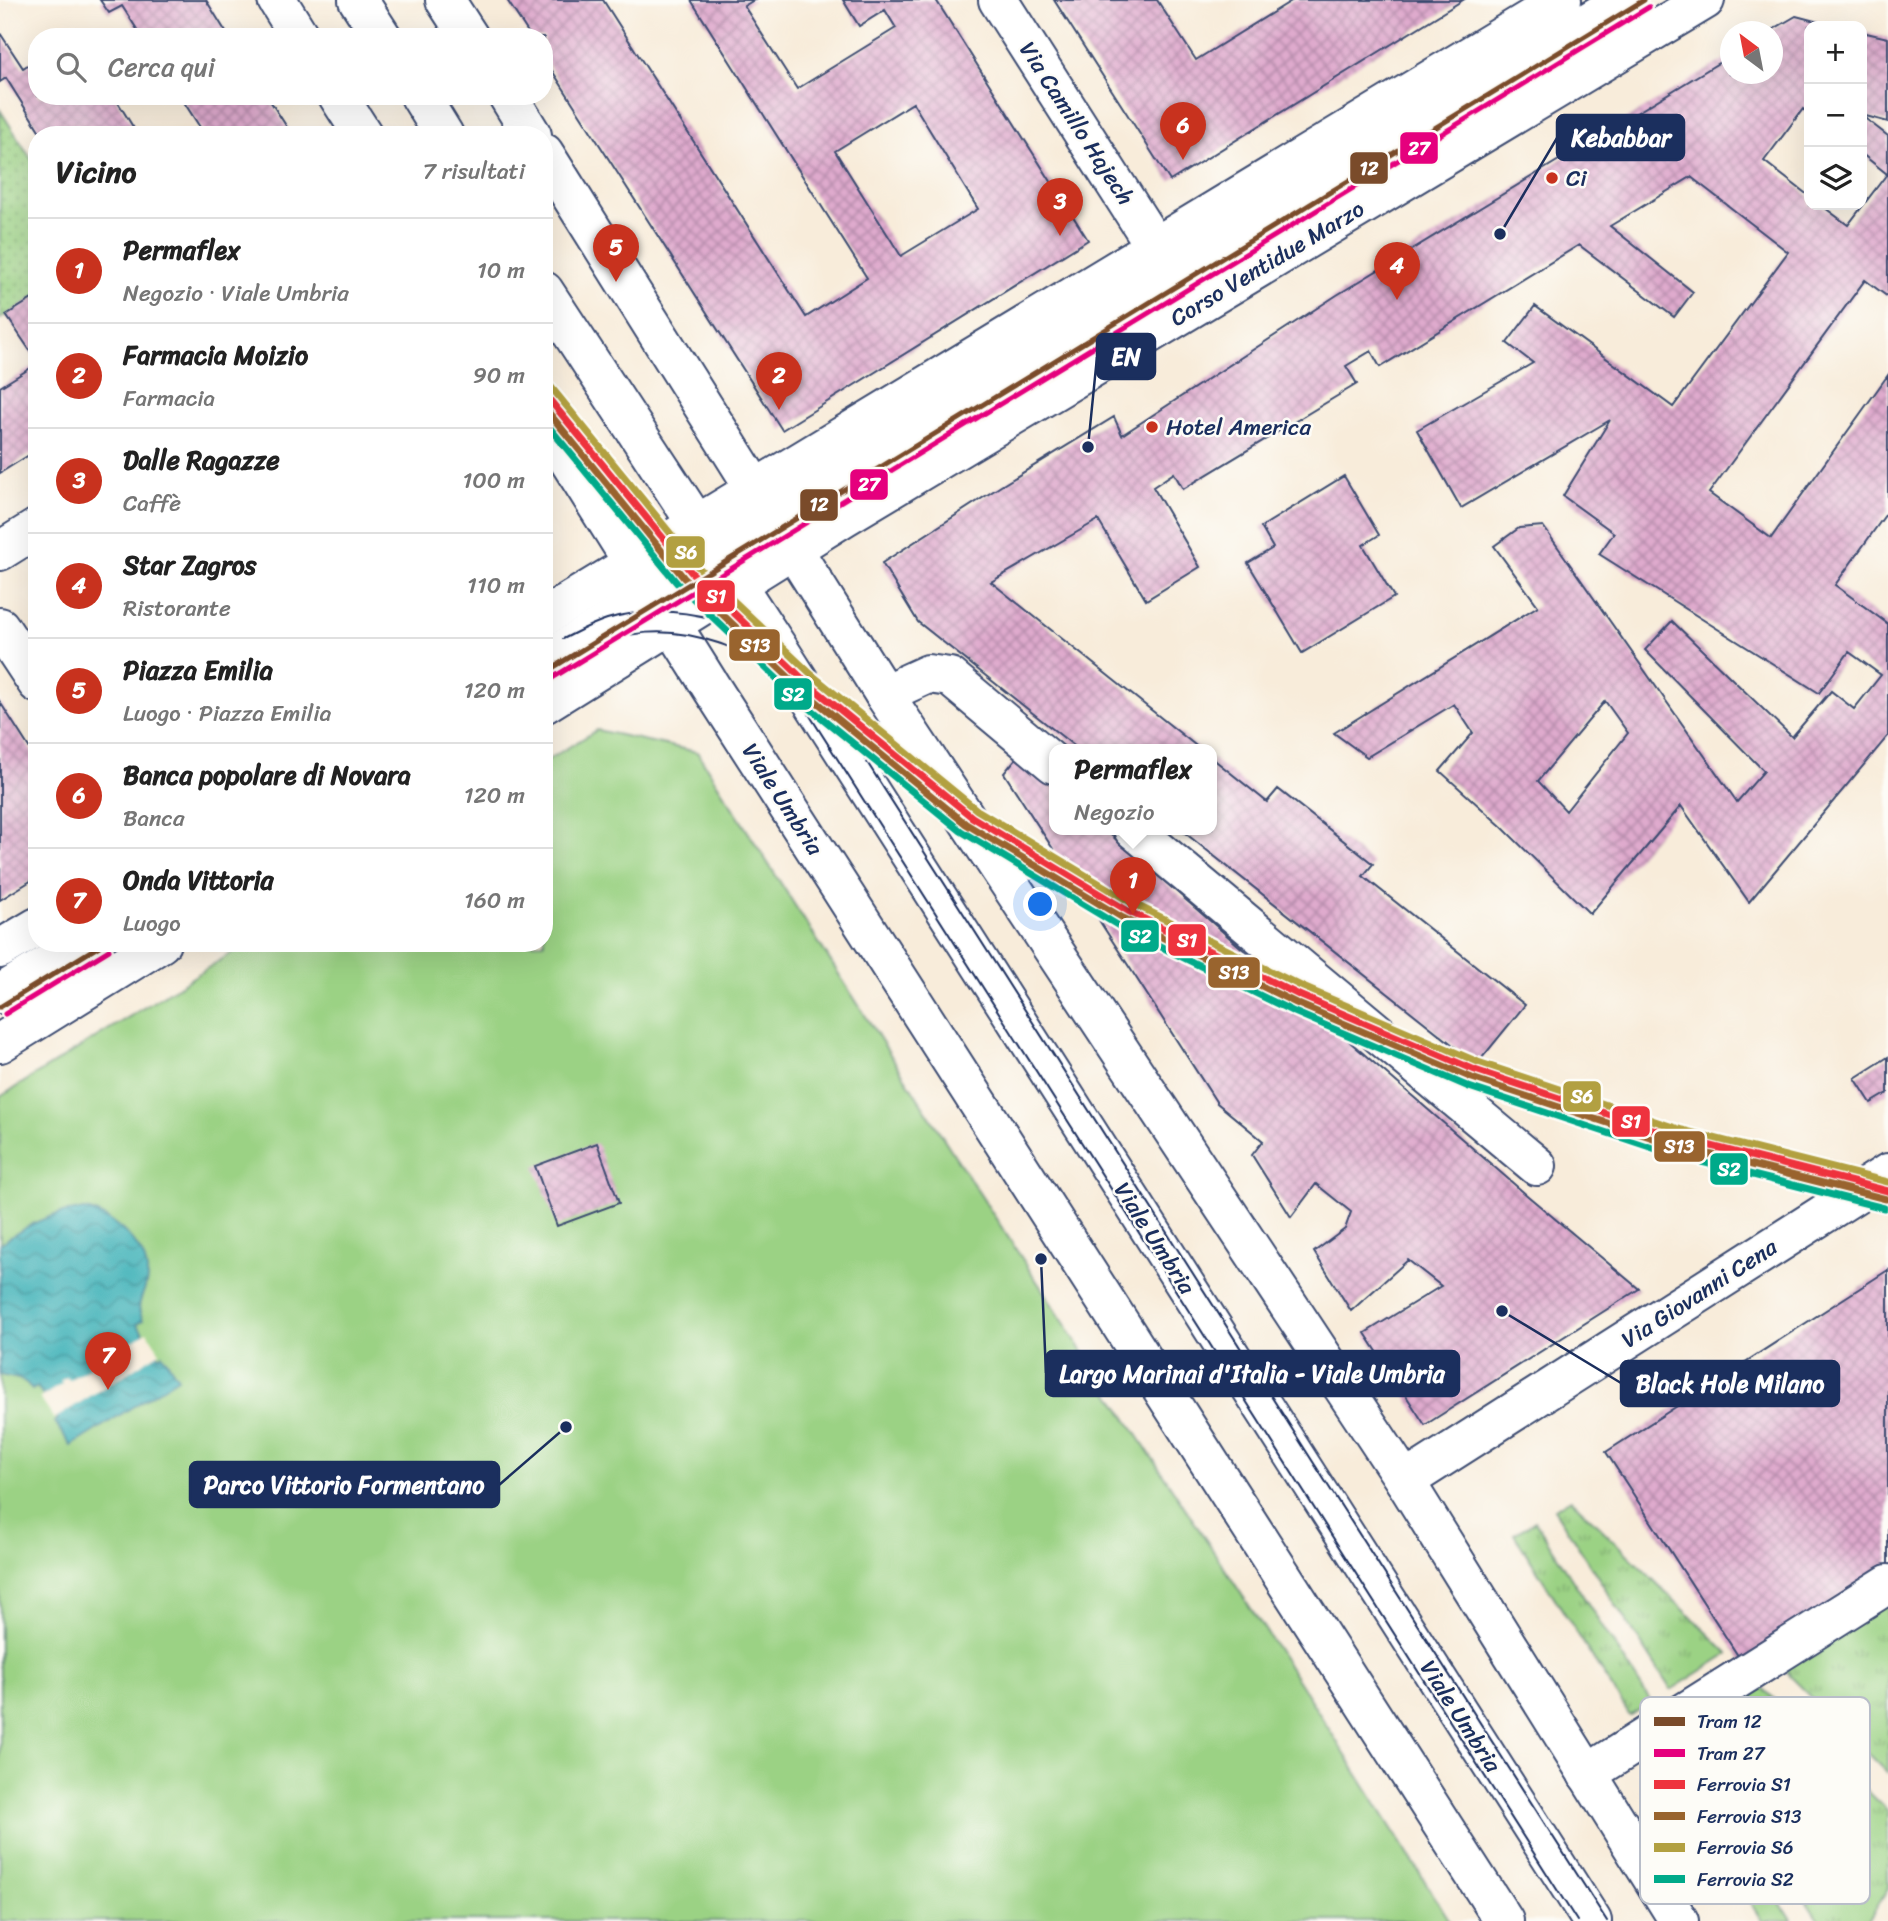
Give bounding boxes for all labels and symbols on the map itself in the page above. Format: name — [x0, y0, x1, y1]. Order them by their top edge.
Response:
north arrow — [1720, 21, 1783, 84]
street label: Via Camillo Hajech — [1008, 33, 1145, 214]
pin: 6 — [1160, 102, 1206, 160]
callout: Kebabbar — [1557, 115, 1684, 160]
text: Kebabbar — [1570, 117, 1673, 159]
line badge: 27 — [1399, 131, 1439, 165]
text: 27 — [1407, 132, 1432, 165]
line badge: 12 — [1349, 151, 1389, 185]
text: 12 — [1359, 152, 1379, 185]
place label: Ci — [1566, 158, 1587, 199]
marker: Ci — [1544, 170, 1560, 186]
pin: 3 — [1037, 178, 1083, 236]
street label: Corso Ventidue Marzo — [1162, 189, 1373, 338]
pin: 5 — [593, 224, 639, 282]
pin: 4 — [1374, 242, 1420, 300]
callout: EN — [1097, 334, 1155, 379]
text: EN — [1111, 336, 1141, 378]
pin: 2 — [756, 352, 802, 410]
place label: Hotel America — [1166, 407, 1311, 448]
marker: Hotel America — [1144, 419, 1160, 435]
line badge: 27 — [849, 468, 889, 501]
text: 27 — [857, 468, 882, 501]
line badge: 12 — [799, 488, 839, 522]
text: 12 — [809, 488, 829, 521]
line badge: S6 — [665, 535, 706, 569]
text: S6 — [674, 536, 698, 569]
line badge: S1 — [696, 579, 736, 613]
text: S1 — [705, 580, 726, 613]
line badge: S13 — [728, 628, 781, 662]
text: S13 — [739, 629, 771, 662]
line badge: S2 — [773, 677, 813, 711]
text: S2 — [781, 678, 804, 711]
street label: Viale Umbria — [731, 735, 835, 864]
pin: 1 — [1110, 857, 1156, 915]
your location — [1023, 887, 1057, 921]
line badge: S2 — [1120, 919, 1160, 953]
text: S2 — [1128, 920, 1151, 953]
line badge: S1 — [1167, 923, 1207, 957]
text: S1 — [1176, 924, 1197, 957]
line badge: S13 — [1207, 956, 1261, 989]
text: S13 — [1218, 956, 1250, 989]
line badge: S6 — [1562, 1080, 1602, 1113]
text: S6 — [1570, 1080, 1594, 1113]
line badge: S1 — [1611, 1105, 1651, 1138]
text: S1 — [1620, 1105, 1641, 1138]
line badge: S13 — [1653, 1130, 1706, 1163]
text: S13 — [1663, 1130, 1695, 1163]
line badge: S2 — [1709, 1152, 1749, 1186]
text: S2 — [1717, 1153, 1740, 1186]
street label: Viale Umbria — [1103, 1174, 1207, 1303]
street label: Via Giovanni Cena — [1613, 1227, 1786, 1359]
pin: 7 — [85, 1332, 131, 1390]
callout: Largo Marinai d'Italia - Viale Umbria — [1046, 1351, 1459, 1396]
text: Largo Marinai d'Italia - Viale Umbria — [1059, 1353, 1446, 1395]
callout: Black Hole Milano — [1621, 1361, 1839, 1406]
text: Black Hole Milano — [1636, 1363, 1824, 1405]
callout: Parco Vittorio Formentano — [190, 1462, 499, 1507]
text: Parco Vittorio Formentano — [204, 1464, 485, 1506]
street label: Viale Umbria — [1409, 1652, 1513, 1781]
legend — [1640, 1697, 1870, 1904]
text: Tram 12 — [1697, 1705, 1762, 1738]
text: Tram 27 — [1697, 1737, 1766, 1770]
text: Ferrovia S1 — [1697, 1768, 1791, 1801]
text: Ferrovia S13 — [1697, 1800, 1802, 1833]
text: Ferrovia S6 — [1697, 1831, 1794, 1864]
text: Ferrovia S2 — [1697, 1863, 1794, 1896]

